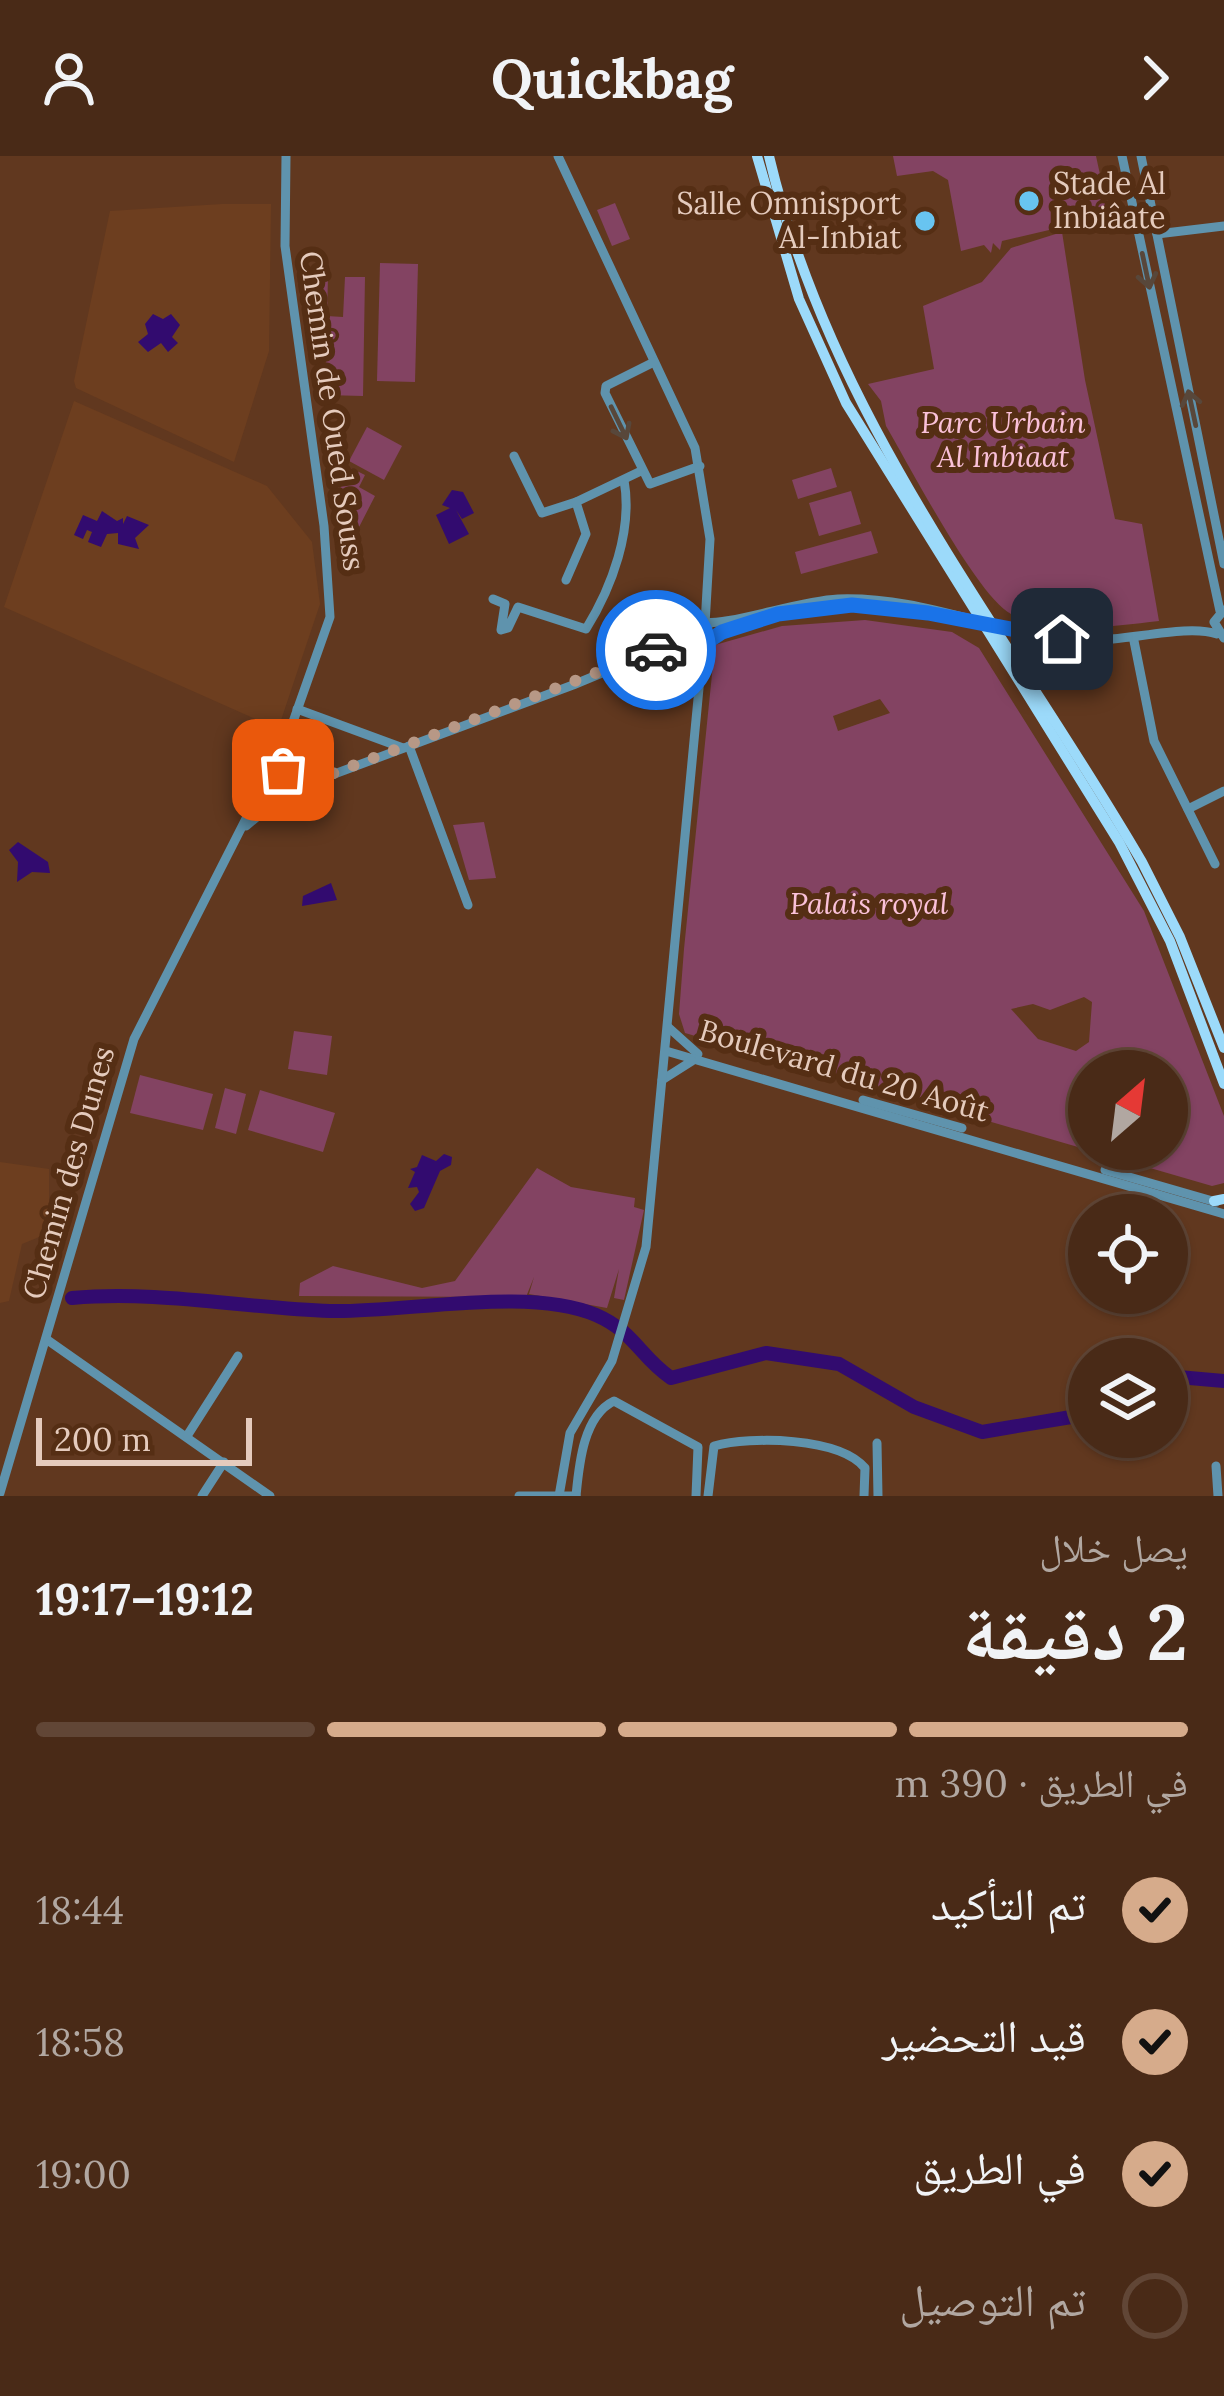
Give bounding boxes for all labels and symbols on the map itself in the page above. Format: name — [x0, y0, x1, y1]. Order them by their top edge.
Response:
place label: Stade Al Inbiâate — [1053, 164, 1166, 236]
place label: Salle Omnisport Al-Inbiat — [677, 184, 901, 256]
marker: Stade Al Inbiâate — [1016, 188, 1042, 214]
marker: Salle Omnisport Al-Inbiat — [912, 208, 938, 234]
street label: Chemin de Oued Souss — [292, 249, 374, 573]
one-way arrow — [1136, 251, 1159, 289]
one-way arrow — [1180, 390, 1203, 428]
park label: Parc Urbain Al Inbiaat — [921, 403, 1086, 475]
one-way arrow — [609, 404, 631, 440]
pin — [1011, 588, 1113, 690]
courier — [596, 590, 716, 710]
pin — [232, 719, 334, 821]
park label: Palais royal — [790, 884, 949, 922]
street label: Boulevard du 20 Août — [695, 1010, 994, 1130]
street label: Chemin des Dunes — [14, 1042, 122, 1303]
north arrow — [1068, 1050, 1188, 1170]
scale bar — [36, 1412, 252, 1465]

